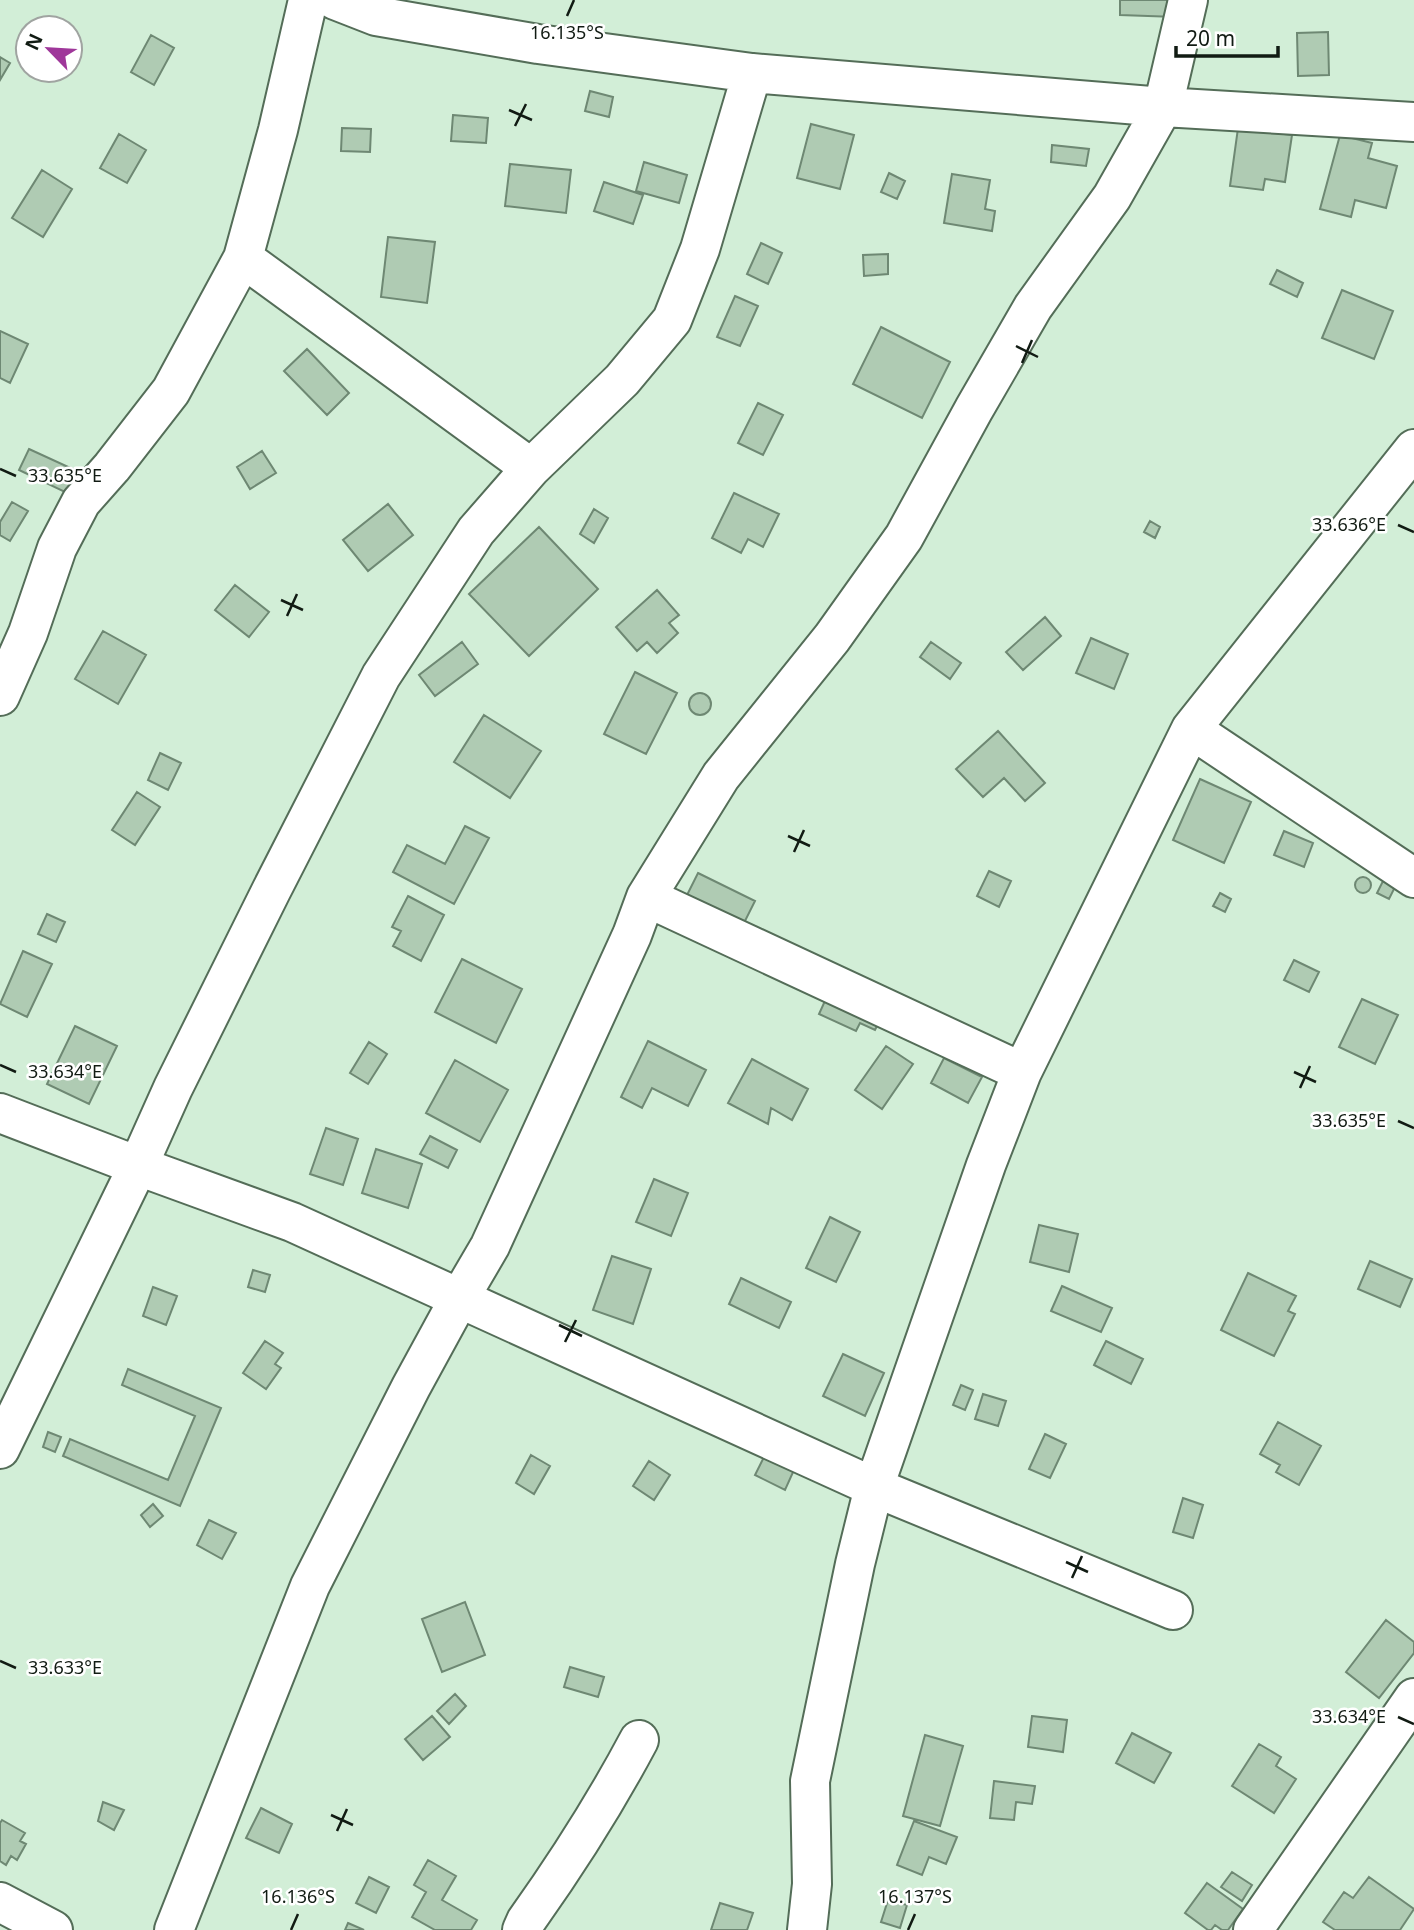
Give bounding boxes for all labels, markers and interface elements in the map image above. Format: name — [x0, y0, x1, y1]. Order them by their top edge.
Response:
north arrow — [14, 14, 84, 84]
scale bar — [1176, 14, 1278, 58]
text: 16.135°S — [530, 20, 604, 44]
text: 20 m — [1186, 24, 1235, 52]
text: N — [19, 29, 49, 54]
text: 33.635°E — [28, 463, 102, 487]
text: 33.636°E — [1312, 512, 1386, 536]
text: 33.634°E — [28, 1059, 102, 1083]
text: 33.635°E — [1312, 1108, 1386, 1132]
text: 33.633°E — [28, 1655, 102, 1679]
text: 33.634°E — [1312, 1704, 1386, 1728]
text: 16.136°S — [261, 1884, 335, 1908]
text: 16.137°S — [878, 1884, 952, 1908]

